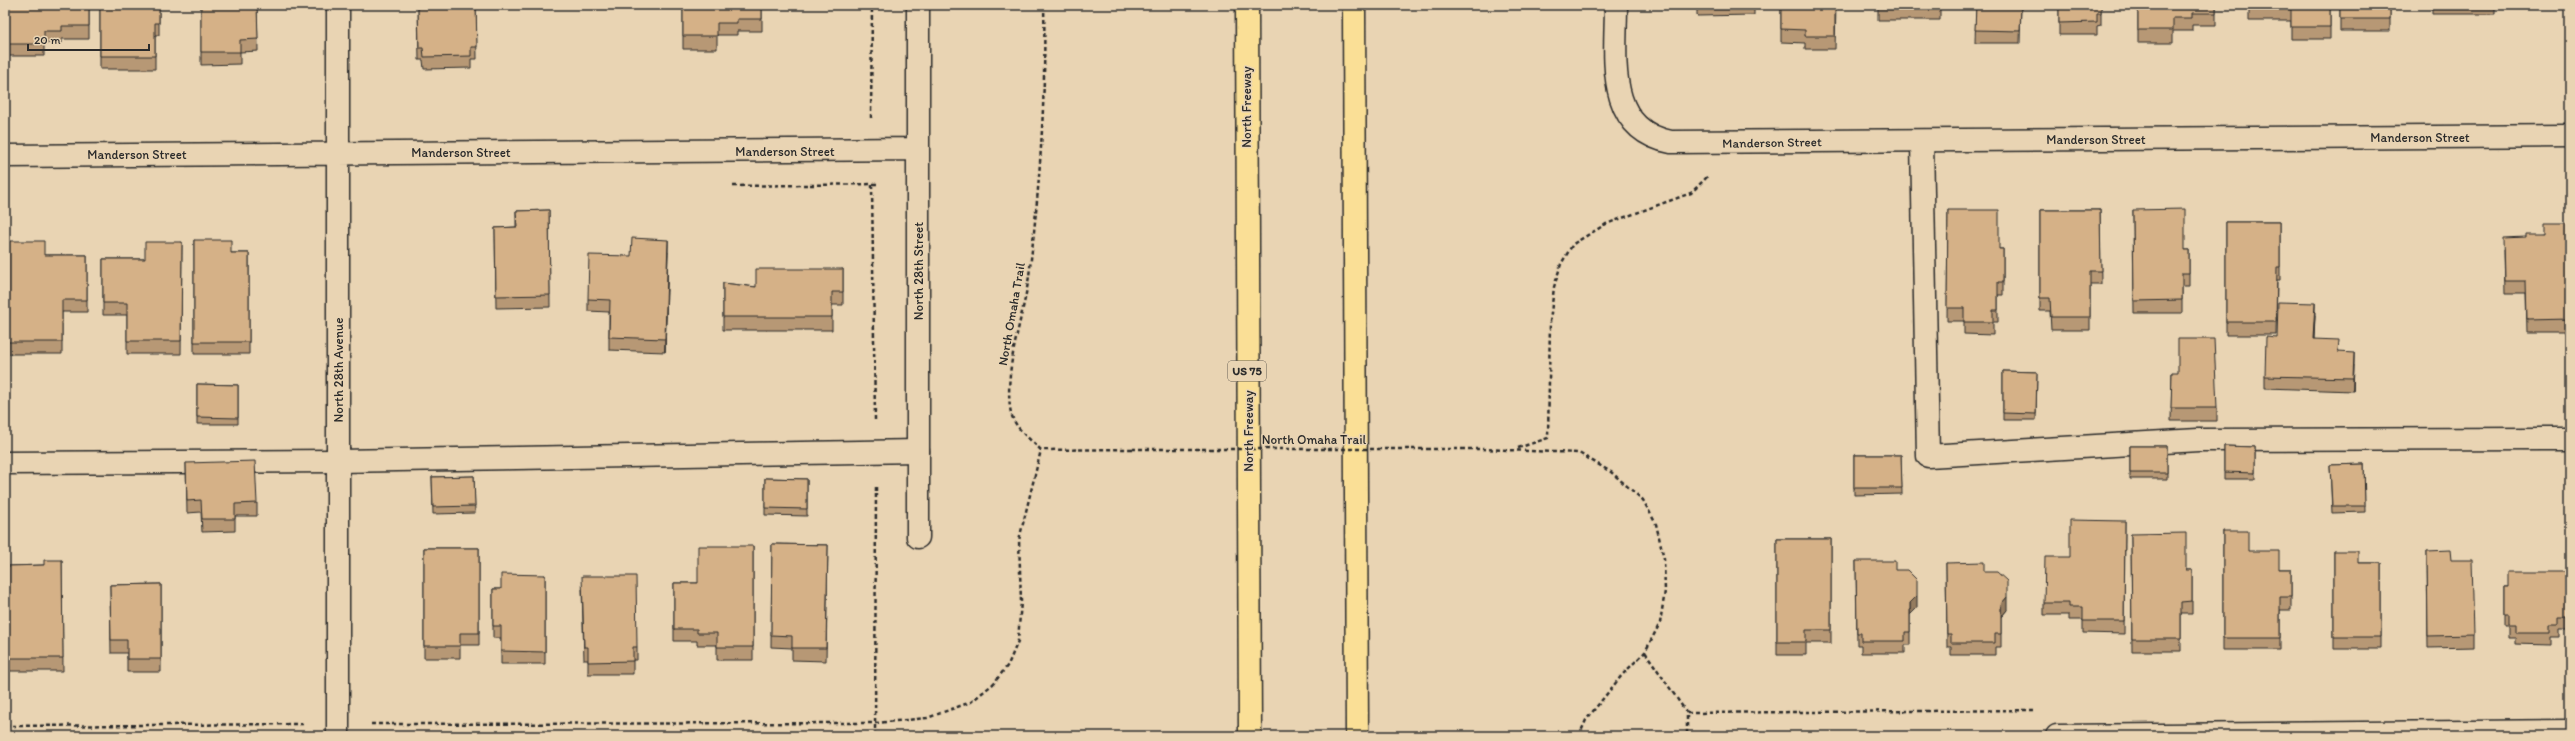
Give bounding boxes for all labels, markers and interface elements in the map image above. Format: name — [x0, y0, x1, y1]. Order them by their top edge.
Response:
scale bar — [28, 26, 149, 52]
text: 20 m — [34, 33, 61, 47]
street label: North Freeway — [1239, 66, 1254, 148]
street label: Manderson Street — [2370, 130, 2470, 145]
street label: Manderson Street — [2046, 132, 2146, 147]
street label: Manderson Street — [1722, 134, 1822, 151]
street label: Manderson Street — [735, 144, 835, 159]
street label: Manderson Street — [411, 145, 511, 160]
street label: Manderson Street — [87, 147, 187, 162]
street label: North 28th Street — [911, 222, 926, 320]
street label: North Omaha Trail — [995, 261, 1028, 367]
street label: North 28th Avenue — [331, 318, 346, 422]
road number: US 75 — [1228, 361, 1266, 381]
street label: North Freeway — [1241, 390, 1256, 472]
street label: North Omaha Trail — [1262, 432, 1367, 447]

